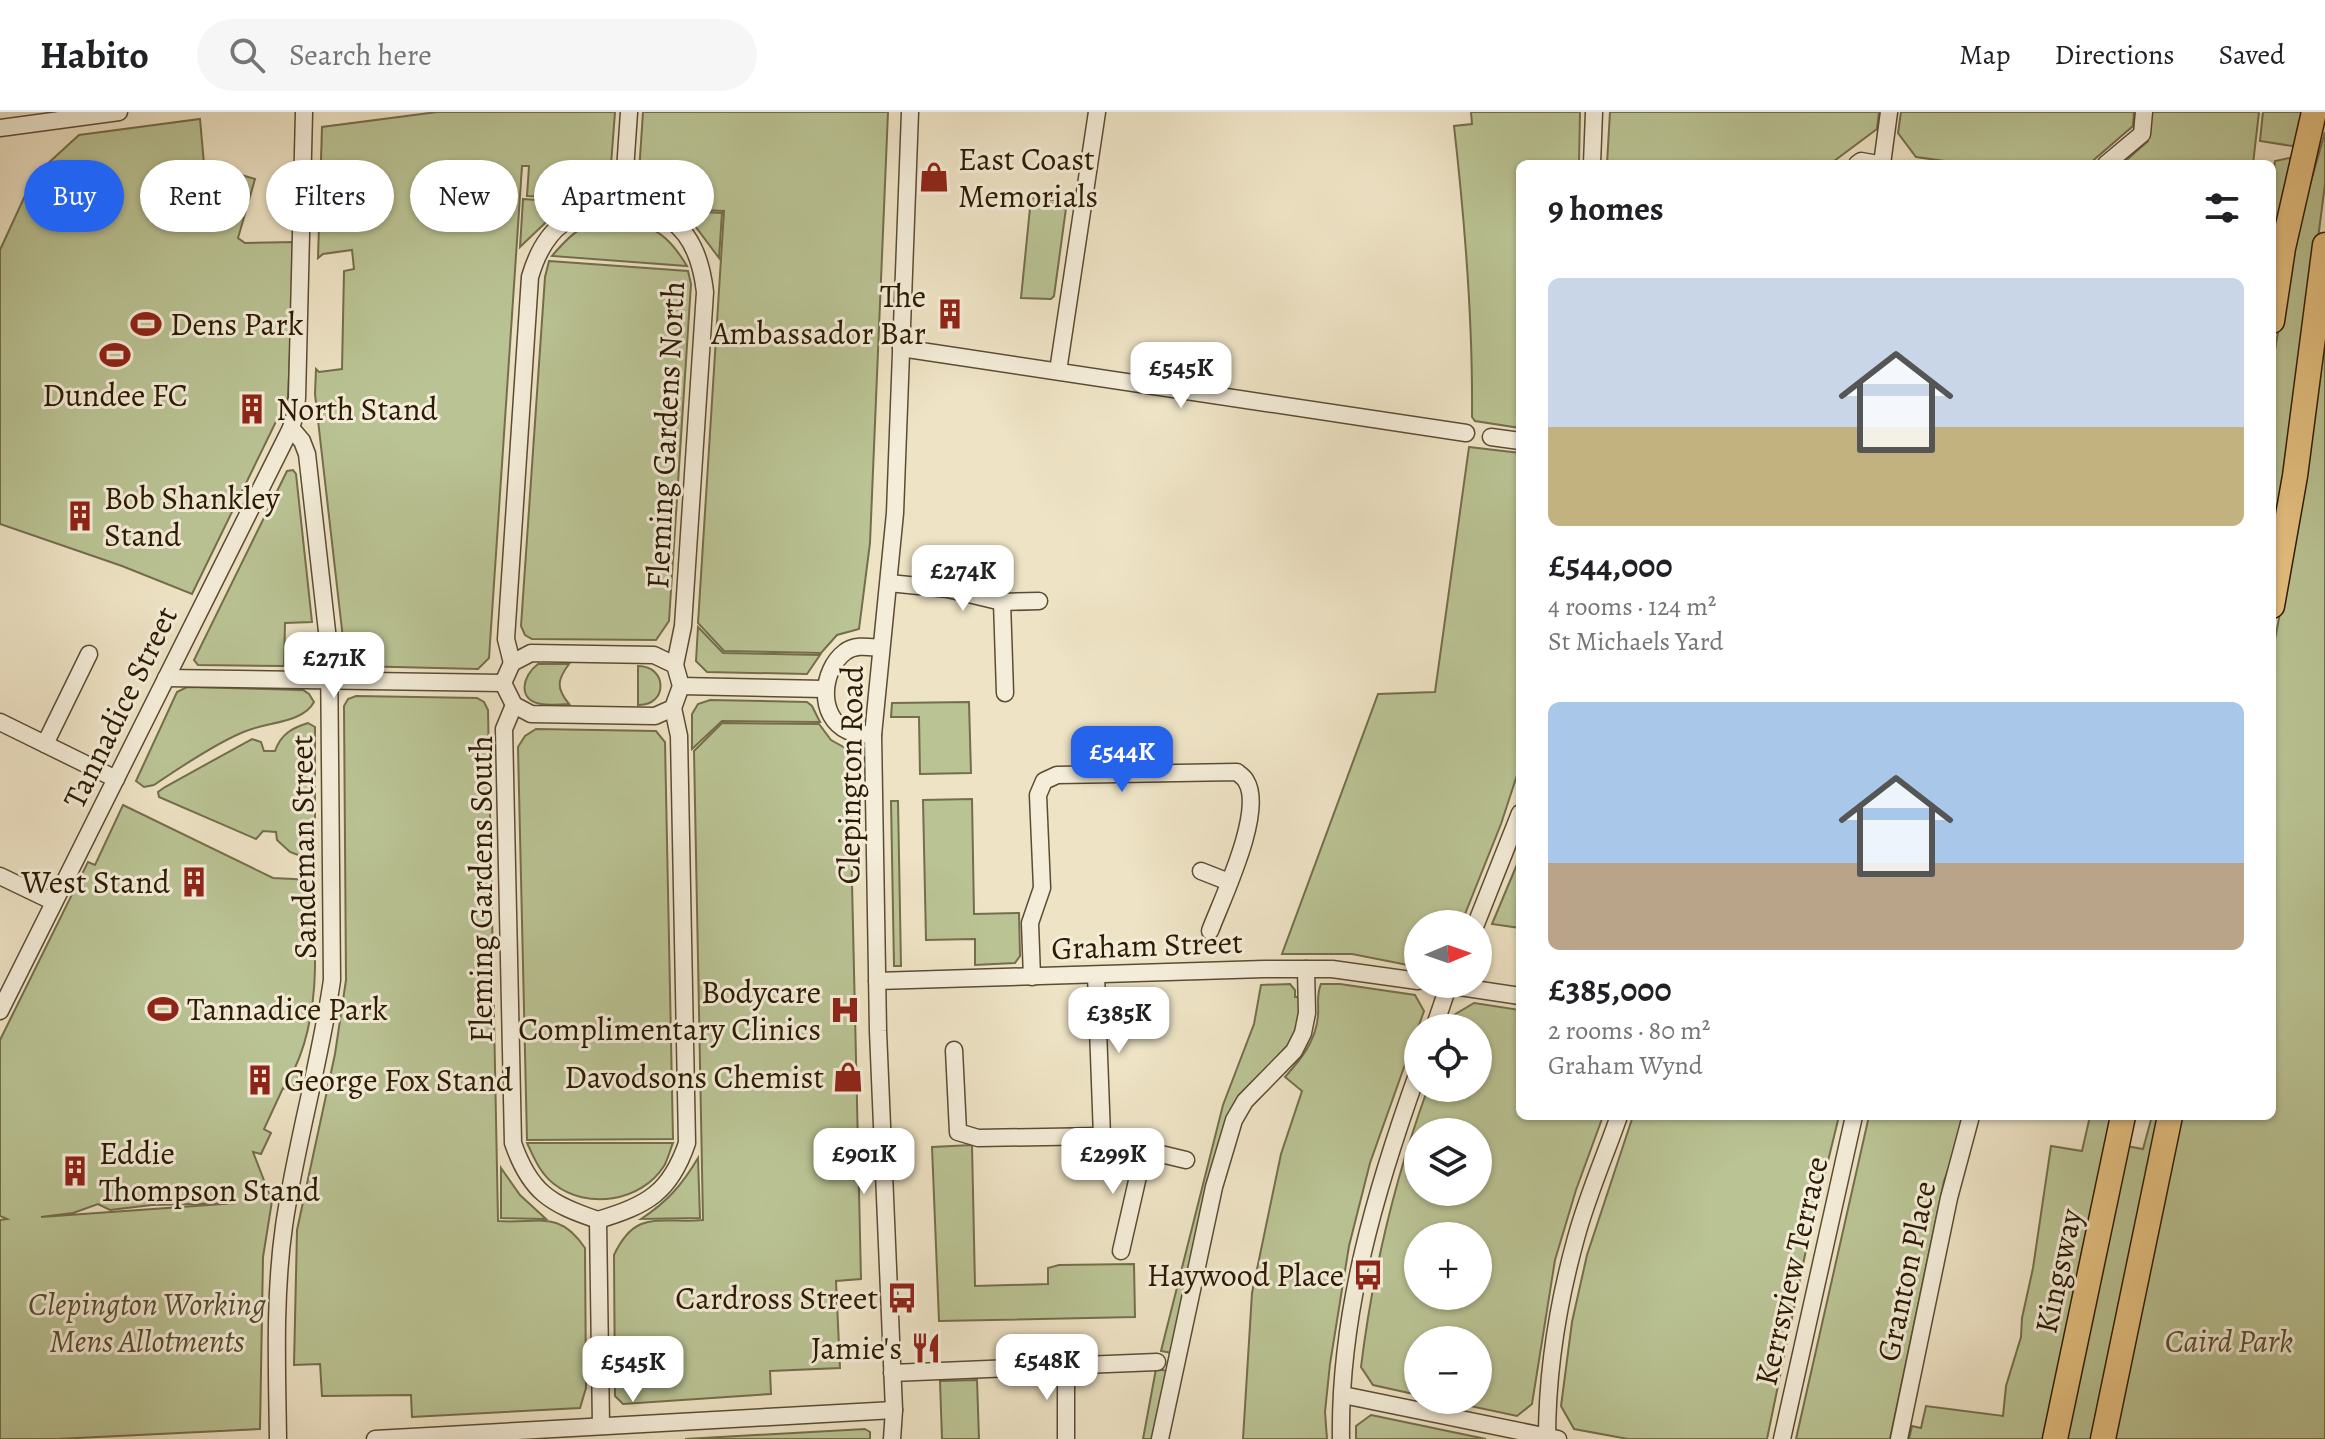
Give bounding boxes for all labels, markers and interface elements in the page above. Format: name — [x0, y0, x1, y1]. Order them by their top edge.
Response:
search box — [197, 19, 757, 91]
text: Habito — [40, 29, 149, 81]
icon: search — [225, 33, 269, 77]
text: Search here — [289, 35, 432, 75]
text: Map — [1959, 36, 2010, 74]
text: Directions — [2054, 36, 2175, 74]
text: Saved — [2219, 36, 2285, 74]
place label: East Coast Memorials — [958, 137, 1098, 218]
chip: Buy — [24, 160, 124, 232]
chip: Rent — [140, 160, 250, 232]
chip: Filters — [266, 160, 394, 232]
chip: New — [410, 160, 518, 232]
chip: Apartment — [534, 160, 714, 232]
shop icon: East Coast Memorials — [917, 160, 951, 194]
text: 9 homes — [1548, 185, 1664, 232]
icon: filters — [2200, 186, 2244, 230]
place label: The Ambassador Bar — [711, 274, 926, 355]
street label: Fleming Gardens North — [635, 280, 695, 590]
building icon: The Ambassador Bar — [933, 297, 967, 331]
place label: Dens Park — [170, 302, 304, 346]
sports icon: Dens Park — [129, 307, 163, 341]
icon: home — [1824, 330, 1968, 474]
sports icon: Dundee FC — [98, 338, 132, 372]
pin: £545K — [1125, 342, 1237, 410]
text: £545K — [1148, 350, 1214, 385]
place label: Dundee FC — [42, 373, 188, 417]
place label: North Stand — [276, 387, 439, 431]
building icon: North Stand — [235, 392, 269, 426]
place label: Bob Shankley Stand — [104, 476, 281, 557]
building icon: Bob Shankley Stand — [63, 499, 97, 533]
text: £544,000 — [1548, 542, 1673, 589]
pin: £274K — [907, 545, 1019, 613]
text: £274K — [930, 553, 996, 588]
text: 4 rooms · 124 m² — [1548, 589, 1716, 624]
street label: Tannadice Street — [52, 599, 188, 815]
text: St Michaels Yard — [1548, 624, 1723, 659]
pin: £271K — [278, 632, 390, 700]
text: £271K — [302, 640, 366, 675]
street label: Clepington Road — [826, 664, 874, 885]
pin: £544K — [1066, 726, 1178, 794]
street label: Sandeman Street — [279, 734, 327, 960]
text: £544K — [1089, 734, 1155, 769]
street label: Fleming Gardens South — [459, 735, 503, 1043]
icon: home — [1824, 754, 1968, 898]
place label: West Stand — [20, 860, 171, 904]
building icon: West Stand — [177, 865, 211, 899]
north arrow — [1404, 910, 1492, 998]
map controls — [1404, 910, 1492, 1414]
street label: Graham Street — [1051, 920, 1243, 970]
text: £385,000 — [1548, 966, 1672, 1013]
place label: Bodycare Complimentary Clinics — [518, 970, 821, 1051]
place label: Tannadice Park — [187, 987, 388, 1031]
pin: £385K — [1063, 987, 1175, 1055]
sports icon: Tannadice Park — [146, 992, 180, 1026]
hospital icon: Bodycare Complimentary Clinics — [828, 993, 862, 1027]
text: £385K — [1086, 995, 1152, 1030]
text: 2 rooms · 80 m² — [1548, 1013, 1710, 1048]
button: locate — [1404, 1014, 1492, 1102]
text: Graham Wynd — [1548, 1048, 1703, 1083]
place label: Davodsons Chemist — [564, 1055, 824, 1099]
place label: George Fox Stand — [284, 1058, 514, 1102]
shop icon: Davodsons Chemist — [831, 1060, 865, 1094]
building icon: George Fox Stand — [243, 1063, 277, 1097]
button: layers — [1404, 1118, 1492, 1206]
pin: £901K — [808, 1128, 920, 1196]
pin: £299K — [1057, 1128, 1169, 1196]
place label: Eddie Thompson Stand — [99, 1131, 321, 1212]
text: £901K — [831, 1136, 897, 1171]
text: £299K — [1079, 1136, 1147, 1171]
street label: Kerrsview Terrace — [1743, 1152, 1839, 1390]
building icon: Eddie Thompson Stand — [58, 1154, 92, 1188]
street label: Granton Place — [1865, 1177, 1947, 1365]
street label: Kingsway — [2023, 1204, 2093, 1337]
button: + — [1404, 1222, 1492, 1310]
place label: Haywood Place — [1147, 1253, 1344, 1297]
bus stop icon: Haywood Place — [1351, 1258, 1385, 1292]
place label: Cardross Street — [675, 1276, 878, 1320]
bus stop icon: Cardross Street — [885, 1281, 919, 1315]
park label: Clepington Working Mens Allotments — [28, 1282, 266, 1363]
park label: Caird Park — [2165, 1319, 2293, 1363]
place label: Jamie's — [811, 1326, 902, 1370]
button: − — [1404, 1326, 1492, 1414]
restaurant icon: Jamie's — [909, 1331, 943, 1365]
pin: £548K — [991, 1334, 1103, 1402]
pin: £545K — [577, 1336, 689, 1404]
text: £548K — [1014, 1342, 1080, 1377]
text: £545K — [600, 1344, 666, 1379]

